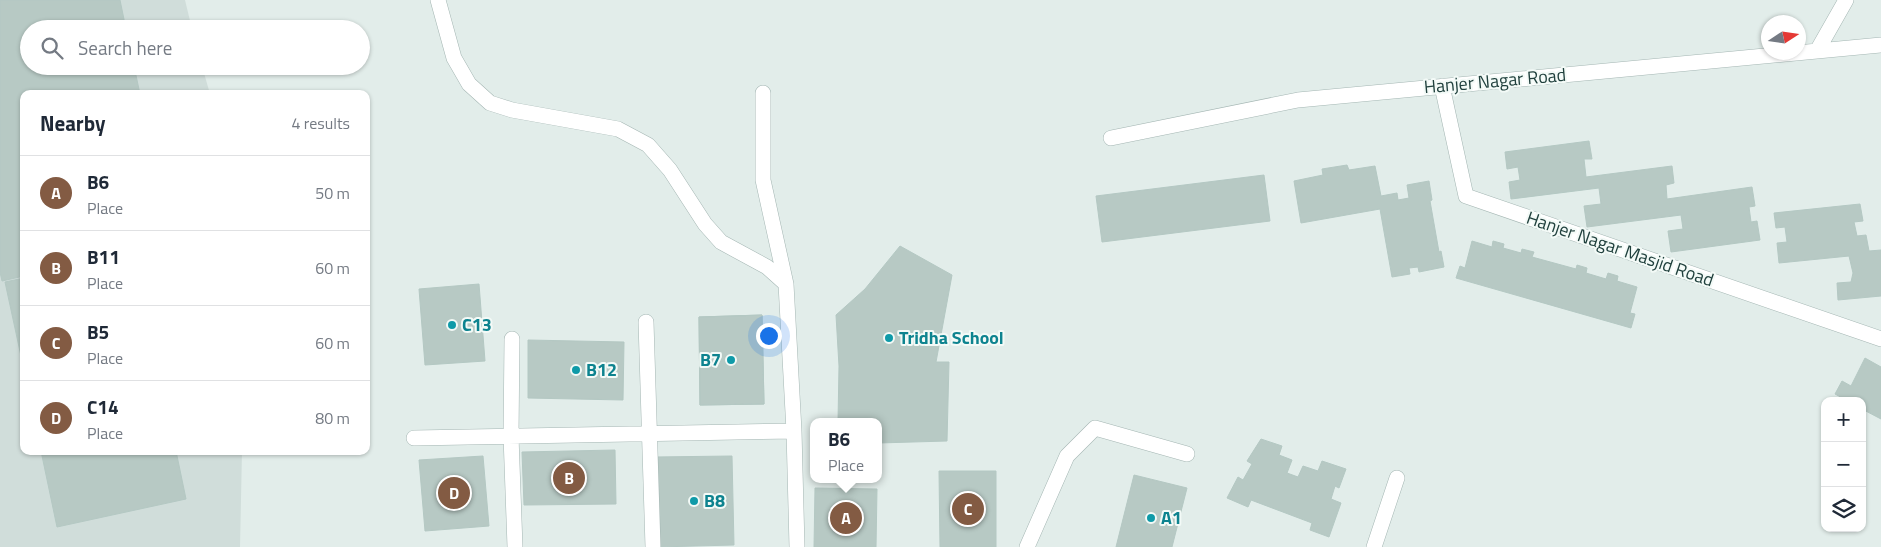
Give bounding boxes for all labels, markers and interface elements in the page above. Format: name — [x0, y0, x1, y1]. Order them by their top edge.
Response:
north arrow — [1761, 15, 1806, 60]
search box — [20, 20, 370, 75]
text: Search here — [78, 33, 172, 62]
icon: search — [38, 34, 66, 62]
street label: Hanjer Nagar Road — [1423, 61, 1567, 100]
text: Nearby — [40, 107, 105, 139]
text: 4 results — [291, 111, 350, 135]
text: B6 — [87, 167, 109, 196]
text: A — [51, 181, 61, 205]
text: 50 m — [315, 181, 350, 205]
text: Place — [87, 196, 123, 220]
street label: Hanjer Nagar Masjid Road — [1523, 204, 1717, 293]
text: B11 — [87, 242, 120, 271]
text: B — [51, 256, 61, 280]
text: 60 m — [315, 256, 350, 280]
text: Place — [87, 271, 123, 295]
place label: C13 — [462, 311, 492, 338]
text: B5 — [87, 317, 109, 346]
marker: C13 — [446, 319, 458, 331]
your location — [756, 323, 782, 349]
place label: Tridha School — [899, 324, 1004, 351]
text: C — [52, 331, 60, 355]
text: 60 m — [315, 331, 350, 355]
marker: Tridha School — [883, 332, 895, 344]
text: Place — [87, 346, 123, 370]
place label: B7 — [700, 346, 721, 373]
marker: B7 — [725, 354, 737, 366]
place label: B12 — [586, 356, 617, 383]
marker: B12 — [570, 364, 582, 376]
text: C14 — [87, 392, 119, 421]
map controls — [1821, 397, 1866, 532]
button: + — [1821, 397, 1866, 442]
text: D — [51, 406, 61, 430]
text: 80 m — [315, 406, 350, 430]
popup — [810, 418, 882, 483]
text: Place — [87, 421, 123, 445]
text: B6 — [828, 424, 850, 453]
button: − — [1821, 442, 1866, 487]
text: Place — [828, 453, 864, 477]
pin: B — [553, 459, 585, 497]
pin: D — [438, 474, 470, 512]
place label: B8 — [704, 487, 725, 514]
button: layers — [1821, 487, 1866, 532]
pin: C — [952, 490, 984, 528]
marker: B8 — [688, 495, 700, 507]
pin: A — [830, 499, 862, 537]
place label: A1 — [1161, 504, 1182, 531]
marker: A1 — [1145, 512, 1157, 524]

